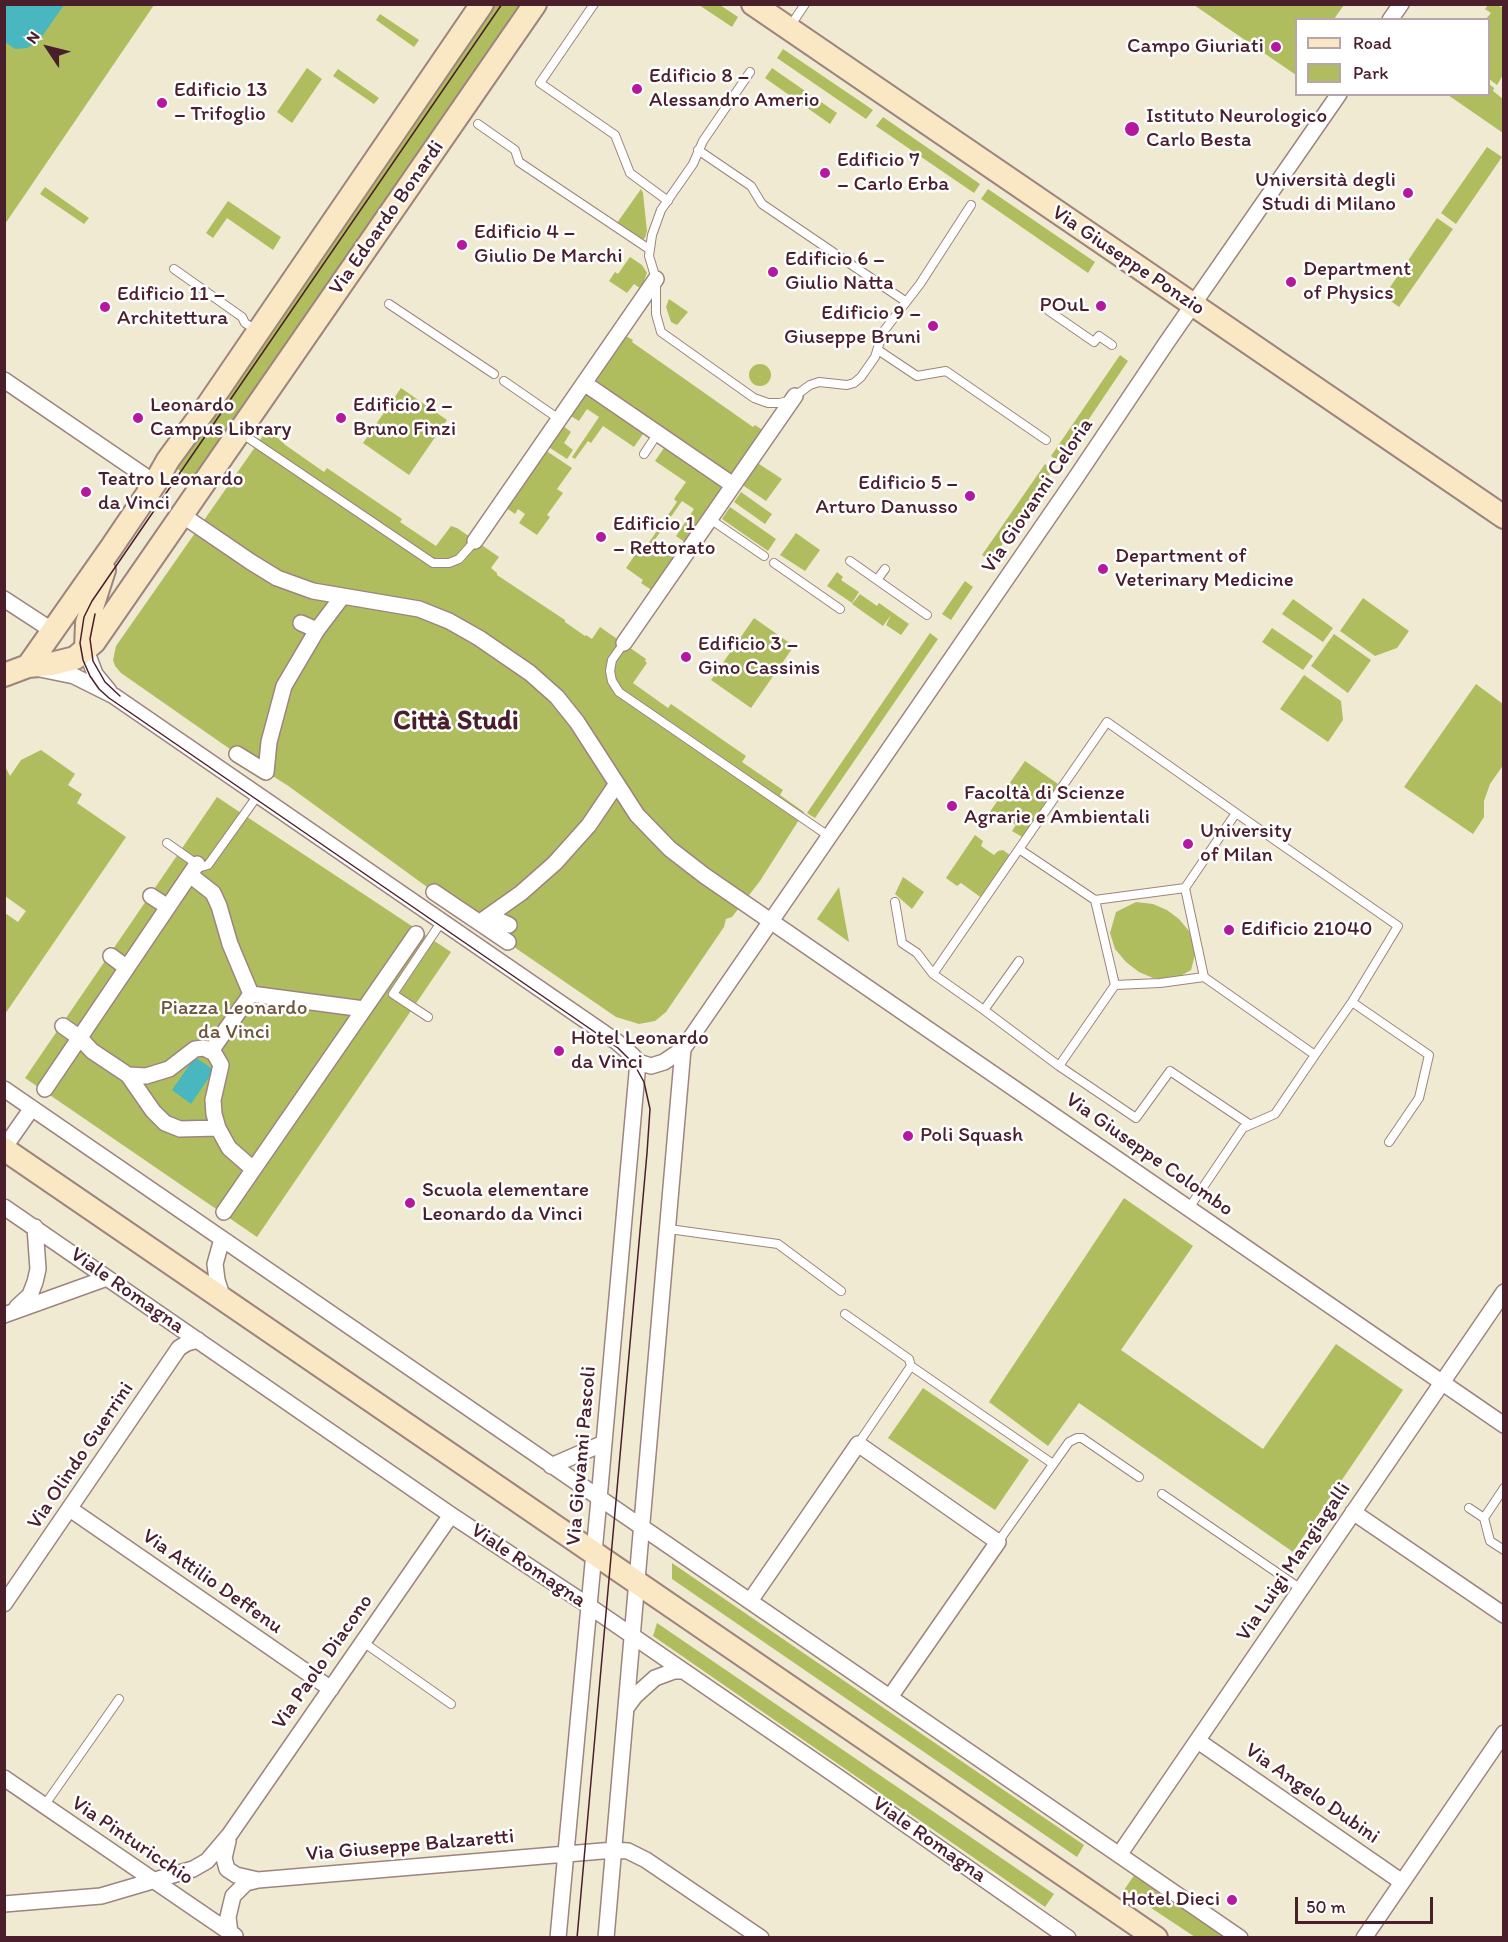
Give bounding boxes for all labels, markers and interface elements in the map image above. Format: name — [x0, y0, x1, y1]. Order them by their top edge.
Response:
north arrow — [18, 18, 78, 78]
legend — [1295, 18, 1490, 96]
text: N — [22, 28, 44, 47]
text: Road — [1353, 32, 1392, 54]
place label: Campo Giuriati — [1127, 34, 1264, 60]
marker: Campo Giuriati — [1269, 40, 1283, 54]
text: Park — [1353, 62, 1388, 84]
place label: Edificio 8 – Alessandro Amerio — [649, 64, 819, 114]
place label: Edificio 13 – Trifoglio — [174, 78, 267, 128]
marker: Edificio 8 – Alessandro Amerio — [630, 82, 644, 96]
marker: Edificio 13 – Trifoglio — [155, 96, 169, 110]
place label: Istituto Neurologico Carlo Besta — [1146, 104, 1327, 154]
marker: Istituto Neurologico Carlo Besta — [1123, 120, 1141, 138]
street label: Via Edoardo Bonardi — [324, 136, 450, 300]
place label: Edificio 7 – Carlo Erba — [837, 148, 949, 198]
marker: Edificio 7 – Carlo Erba — [818, 166, 832, 180]
place label: Università degli Studi di Milano — [1255, 168, 1396, 218]
marker: Università degli Studi di Milano — [1401, 186, 1415, 200]
street label: Via Giuseppe Ponzio — [1047, 200, 1209, 322]
place label: Edificio 4 – Giulio De Marchi — [474, 220, 623, 270]
marker: Edificio 4 – Giulio De Marchi — [455, 238, 469, 252]
place label: Edificio 6 – Giulio Natta — [785, 247, 893, 297]
place label: Department of Physics — [1303, 257, 1411, 307]
marker: Edificio 6 – Giulio Natta — [766, 265, 780, 279]
marker: Department of Physics — [1284, 275, 1298, 289]
place label: Edificio 11 – Architettura — [117, 282, 228, 332]
place label: POuL — [1040, 293, 1089, 319]
marker: POuL — [1094, 299, 1108, 313]
marker: Edificio 11 – Architettura — [98, 300, 112, 314]
place label: Edificio 9 – Giuseppe Bruni — [784, 301, 921, 351]
marker: Edificio 9 – Giuseppe Bruni — [926, 319, 940, 333]
place label: Leonardo Campus Library — [150, 393, 291, 443]
place label: Edificio 2 – Bruno Finzi — [353, 393, 456, 443]
marker: Leonardo Campus Library — [131, 411, 145, 425]
marker: Edificio 2 – Bruno Finzi — [334, 411, 348, 425]
street label: Via Giovanni Celoria — [977, 414, 1099, 578]
place label: Teatro Leonardo da Vinci — [98, 467, 243, 517]
place label: Edificio 5 – Arturo Danusso — [815, 471, 958, 521]
marker: Teatro Leonardo da Vinci — [79, 485, 93, 499]
marker: Edificio 5 – Arturo Danusso — [963, 489, 977, 503]
place label: Edificio 1 – Rettorato — [613, 512, 715, 562]
marker: Edificio 1 – Rettorato — [594, 530, 608, 544]
place label: Department of Veterinary Medicine — [1115, 544, 1294, 594]
marker: Department of Veterinary Medicine — [1096, 562, 1110, 576]
place label: Edificio 3 – Gino Cassinis — [698, 632, 820, 682]
marker: Edificio 3 – Gino Cassinis — [679, 650, 693, 664]
district label: Città Studi — [393, 706, 519, 738]
place label: Facoltà di Scienze Agrarie e Ambientali — [964, 781, 1150, 831]
marker: Facoltà di Scienze Agrarie e Ambientali — [945, 799, 959, 813]
place label: University of Milan — [1200, 819, 1292, 869]
marker: University of Milan — [1181, 837, 1195, 851]
place label: Edificio 21040 — [1241, 917, 1373, 943]
marker: Edificio 21040 — [1222, 923, 1236, 937]
park label: Piazza Leonardo da Vinci — [161, 996, 307, 1046]
place label: Hotel Leonardo da Vinci — [571, 1026, 709, 1076]
marker: Hotel Leonardo da Vinci — [552, 1044, 566, 1058]
street label: Via Giuseppe Colombo — [1060, 1088, 1238, 1222]
place label: Poli Squash — [920, 1123, 1023, 1149]
marker: Poli Squash — [901, 1129, 915, 1143]
place label: Scuola elementare Leonardo da Vinci — [422, 1178, 589, 1228]
marker: Scuola elementare Leonardo da Vinci — [403, 1196, 417, 1210]
street label: Viale Romagna — [65, 1242, 189, 1340]
street label: Via Giovanni Pascoli — [562, 1365, 602, 1547]
street label: Via Olindo Guerrini — [22, 1378, 140, 1534]
street label: Via Luigi Mangiagalli — [1231, 1478, 1357, 1646]
street label: Viale Romagna — [466, 1518, 590, 1614]
street label: Via Attilio Deffenu — [137, 1524, 287, 1640]
street label: Via Paolo Diacono — [267, 1590, 379, 1734]
street label: Via Angelo Dubini — [1240, 1738, 1384, 1850]
street label: Via Pinturicchio — [66, 1791, 198, 1891]
street label: Viale Romagna — [867, 1791, 991, 1889]
street label: Via Giuseppe Balzaretti — [305, 1824, 515, 1868]
scale bar — [1298, 1885, 1436, 1923]
place label: Hotel Dieci — [1122, 1887, 1220, 1913]
marker: Hotel Dieci — [1225, 1893, 1239, 1907]
text: 50 m — [1306, 1896, 1346, 1918]

